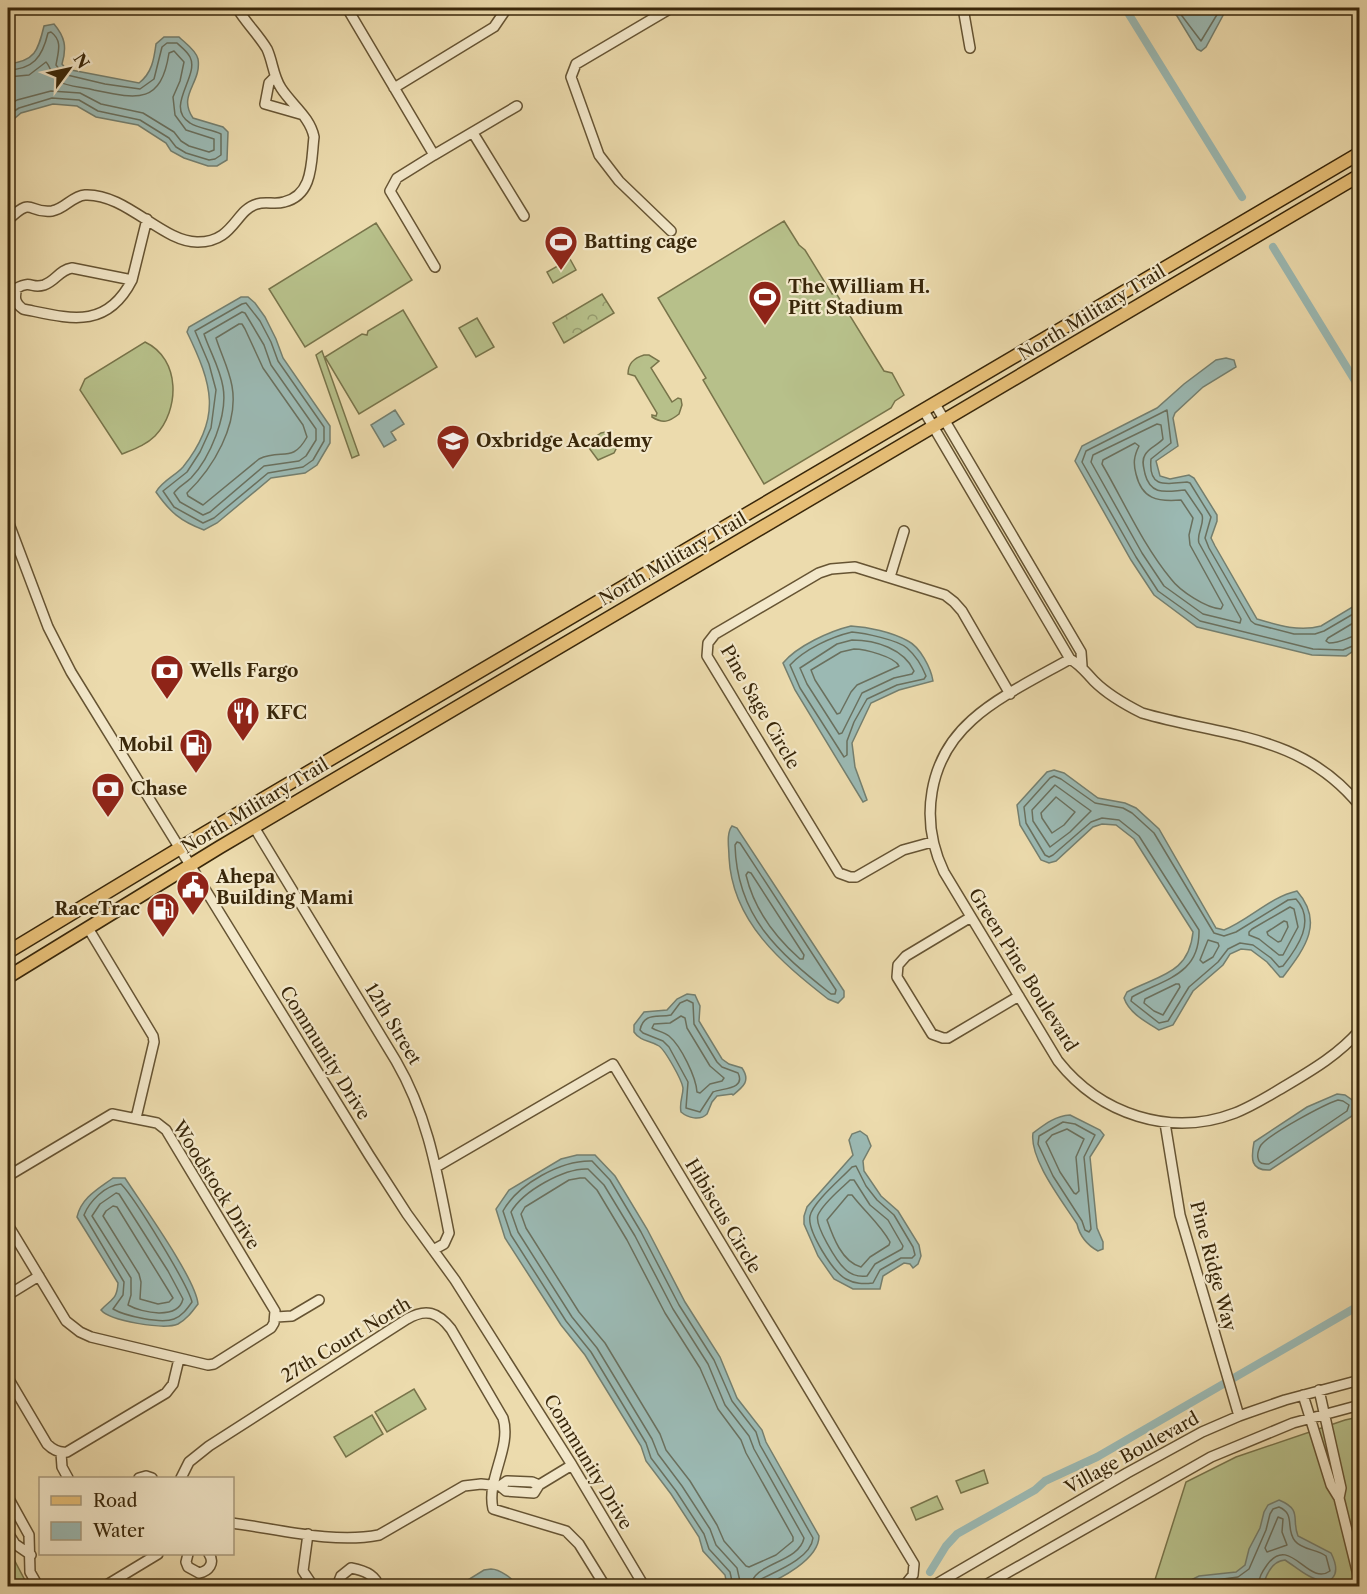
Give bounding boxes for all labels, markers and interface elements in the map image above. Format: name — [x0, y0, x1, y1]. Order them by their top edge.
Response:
north arrow — [39, 39, 99, 99]
text: N — [69, 50, 94, 72]
sports icon: Batting cage — [543, 224, 579, 271]
place label: Batting cage — [584, 231, 698, 253]
street label: North Military Trail — [1015, 260, 1169, 366]
place label: The William H. Pitt Stadium — [788, 276, 930, 319]
sports icon: The William H. Pitt Stadium — [747, 279, 783, 326]
school or university icon: Oxbridge Academy — [435, 423, 471, 470]
place label: Oxbridge Academy — [476, 430, 653, 452]
street label: North Military Trail — [595, 508, 751, 610]
street label: Pine Sage Circle — [716, 641, 804, 773]
bank icon: Wells Fargo — [149, 653, 185, 700]
place label: Wells Fargo — [189, 660, 299, 682]
restaurant icon: KFC — [225, 695, 261, 742]
place label: KFC — [266, 702, 307, 724]
fuel station icon: Mobil — [178, 727, 214, 774]
place label: Mobil — [118, 734, 173, 756]
street label: North Military Trail — [178, 753, 332, 859]
bank icon: Chase — [90, 771, 126, 818]
place label: Chase — [131, 778, 188, 800]
place label: Ahepa Building Mami — [215, 866, 354, 909]
public building icon: Ahepa Building Mami — [175, 869, 211, 916]
street label: Green Pine Boulevard — [964, 884, 1082, 1056]
fuel station icon: RaceTrac — [145, 891, 181, 938]
place label: RaceTrac — [54, 898, 140, 920]
street label: 12th Street — [360, 979, 426, 1069]
street label: Community Drive — [275, 982, 375, 1124]
street label: Woodstock Drive — [167, 1116, 264, 1253]
street label: Hibiscus Circle — [680, 1155, 766, 1277]
street label: Pine Ridge Way — [1185, 1198, 1241, 1334]
street label: 27th Court North — [277, 1293, 415, 1387]
street label: Community Drive — [539, 1390, 637, 1534]
street label: Village Boulevard — [1060, 1407, 1203, 1499]
legend — [39, 1477, 234, 1555]
text: Road — [93, 1490, 138, 1512]
text: Water — [92, 1520, 145, 1542]

